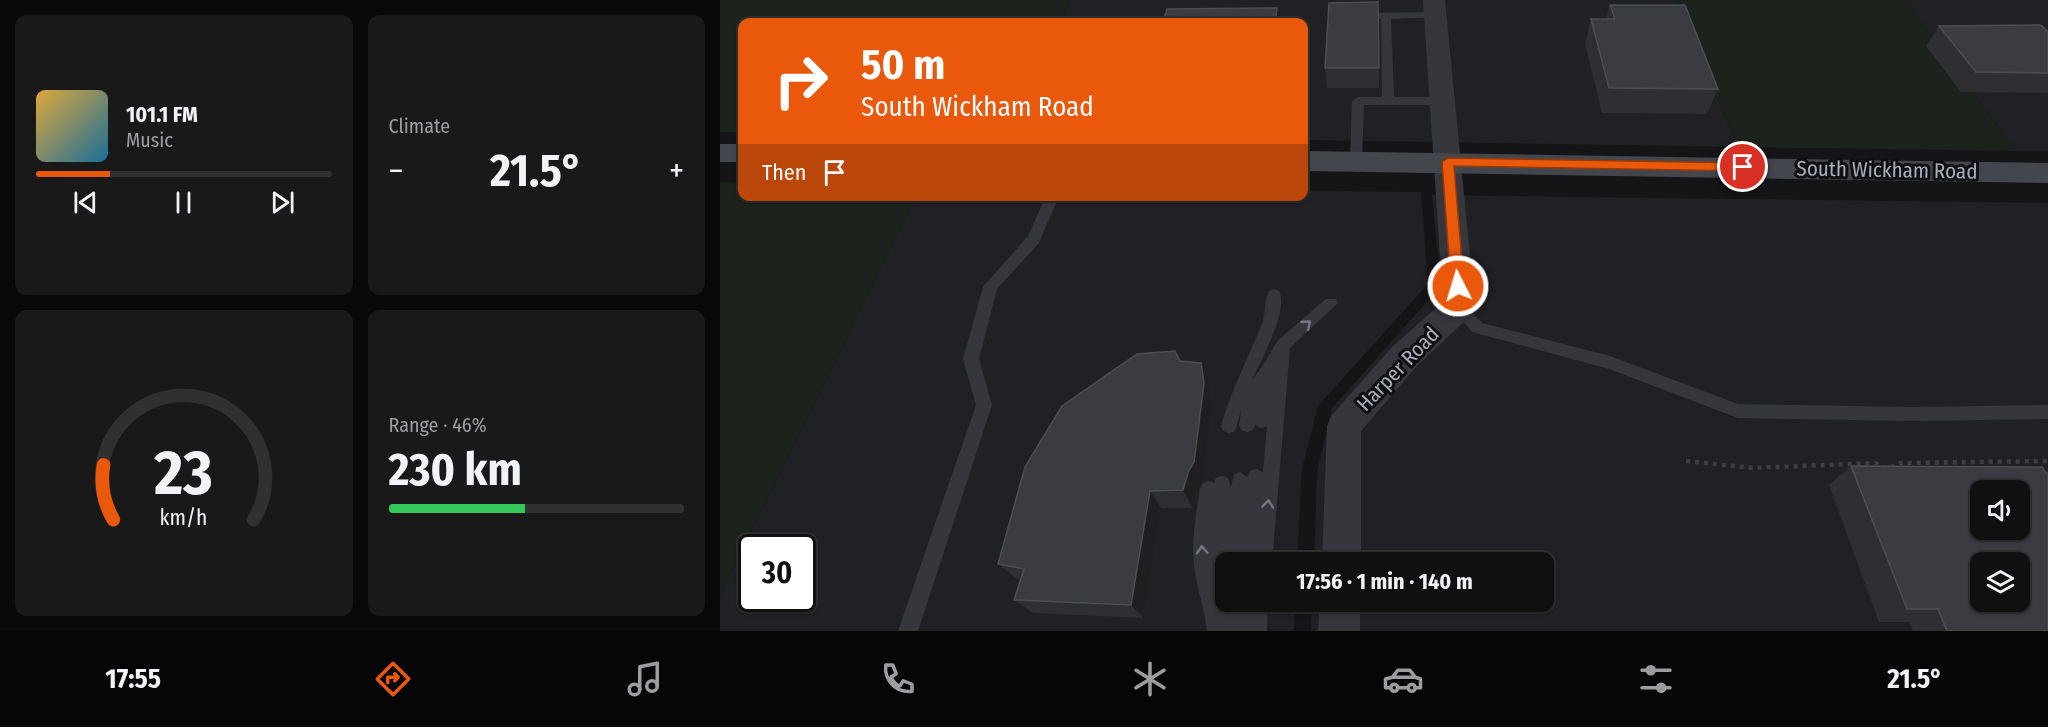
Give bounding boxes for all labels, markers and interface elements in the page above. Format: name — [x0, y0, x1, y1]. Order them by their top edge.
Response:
text: 50 m — [861, 40, 945, 90]
icon: right — [762, 42, 840, 120]
text: South Wickham Road — [861, 91, 1094, 123]
text: 101.1 FM — [126, 101, 198, 128]
text: Climate — [389, 114, 450, 138]
text: Music — [126, 128, 173, 152]
pin — [1717, 141, 1768, 192]
text: 21.5° — [490, 144, 582, 198]
icon: arrive — [1726, 150, 1759, 183]
text: − — [389, 151, 403, 191]
text: + — [669, 151, 684, 191]
street label: South Wickham Road — [1796, 155, 1978, 185]
icon: arrive — [818, 156, 851, 189]
text: Then — [762, 159, 806, 186]
icon: previous — [69, 186, 102, 219]
icon: pause — [167, 186, 200, 219]
icon: next — [266, 186, 299, 219]
position arrow — [1426, 254, 1490, 318]
one-way arrow — [1300, 320, 1311, 331]
street label: Harper Road — [1351, 321, 1445, 417]
text: Range · 46% — [389, 413, 487, 437]
text: 23 — [154, 436, 213, 511]
text: 230 km — [389, 443, 522, 497]
map controls — [1970, 480, 2030, 612]
button: sound — [1970, 480, 2030, 540]
one-way arrow — [1261, 500, 1274, 509]
text: km/h — [160, 505, 208, 531]
speed limit sign: 30 — [738, 534, 816, 612]
one-way arrow — [1195, 545, 1208, 554]
button: layers — [1970, 552, 2030, 612]
text: 17:56 · 1 min · 140 m — [1296, 568, 1473, 595]
icon: directions — [372, 658, 414, 700]
icon: music — [624, 658, 666, 700]
icon: phone — [877, 658, 919, 700]
icon: climate — [1129, 658, 1171, 700]
icon: car — [1382, 658, 1424, 700]
icon: filters — [1635, 658, 1677, 700]
text: 17:55 — [105, 663, 161, 695]
text: 21.5° — [1887, 663, 1943, 695]

